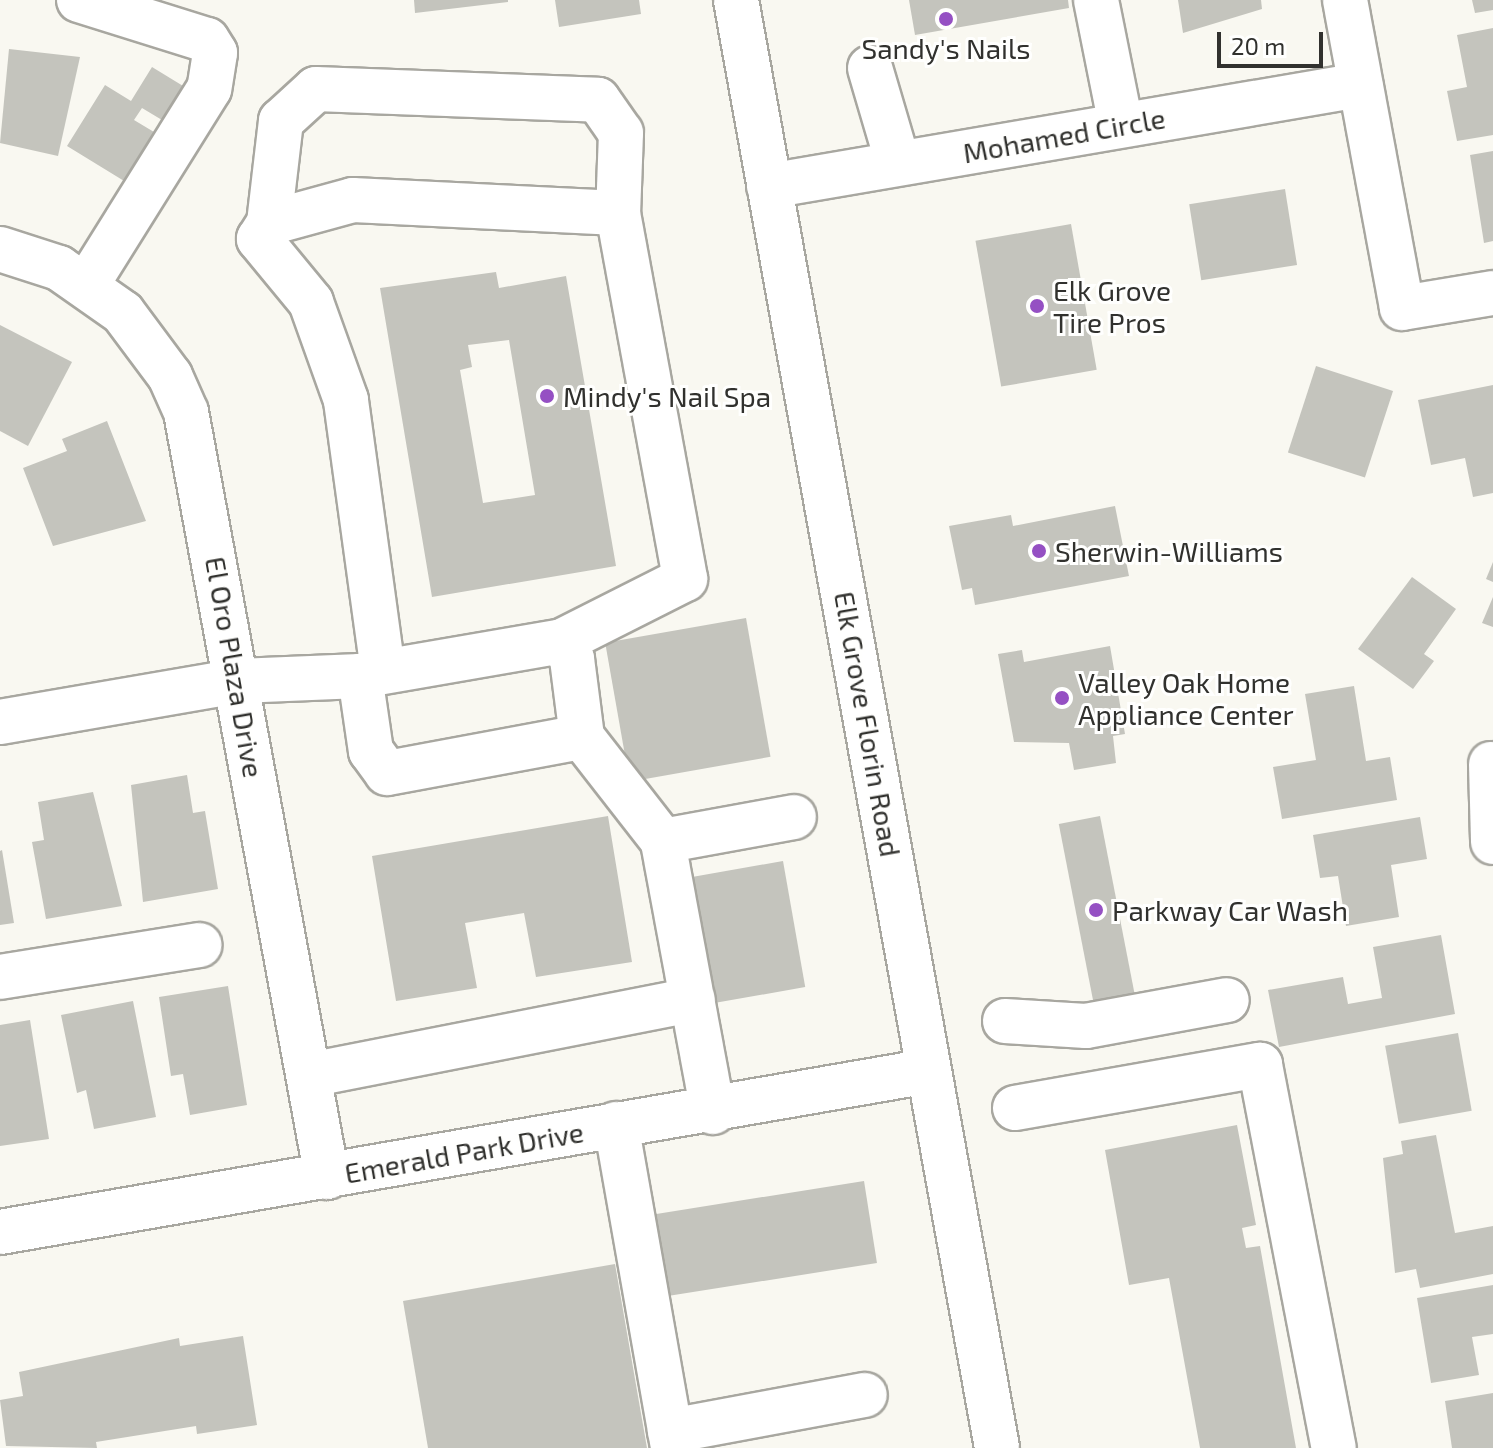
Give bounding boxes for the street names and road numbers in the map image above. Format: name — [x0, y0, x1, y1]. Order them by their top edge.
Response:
street label: Mohamed Circle — [960, 101, 1168, 169]
street label: El Oro Plaza Drive — [199, 554, 271, 780]
street label: Elk Grove Florin Road — [828, 589, 908, 859]
street label: Emerald Park Drive — [342, 1114, 586, 1190]

